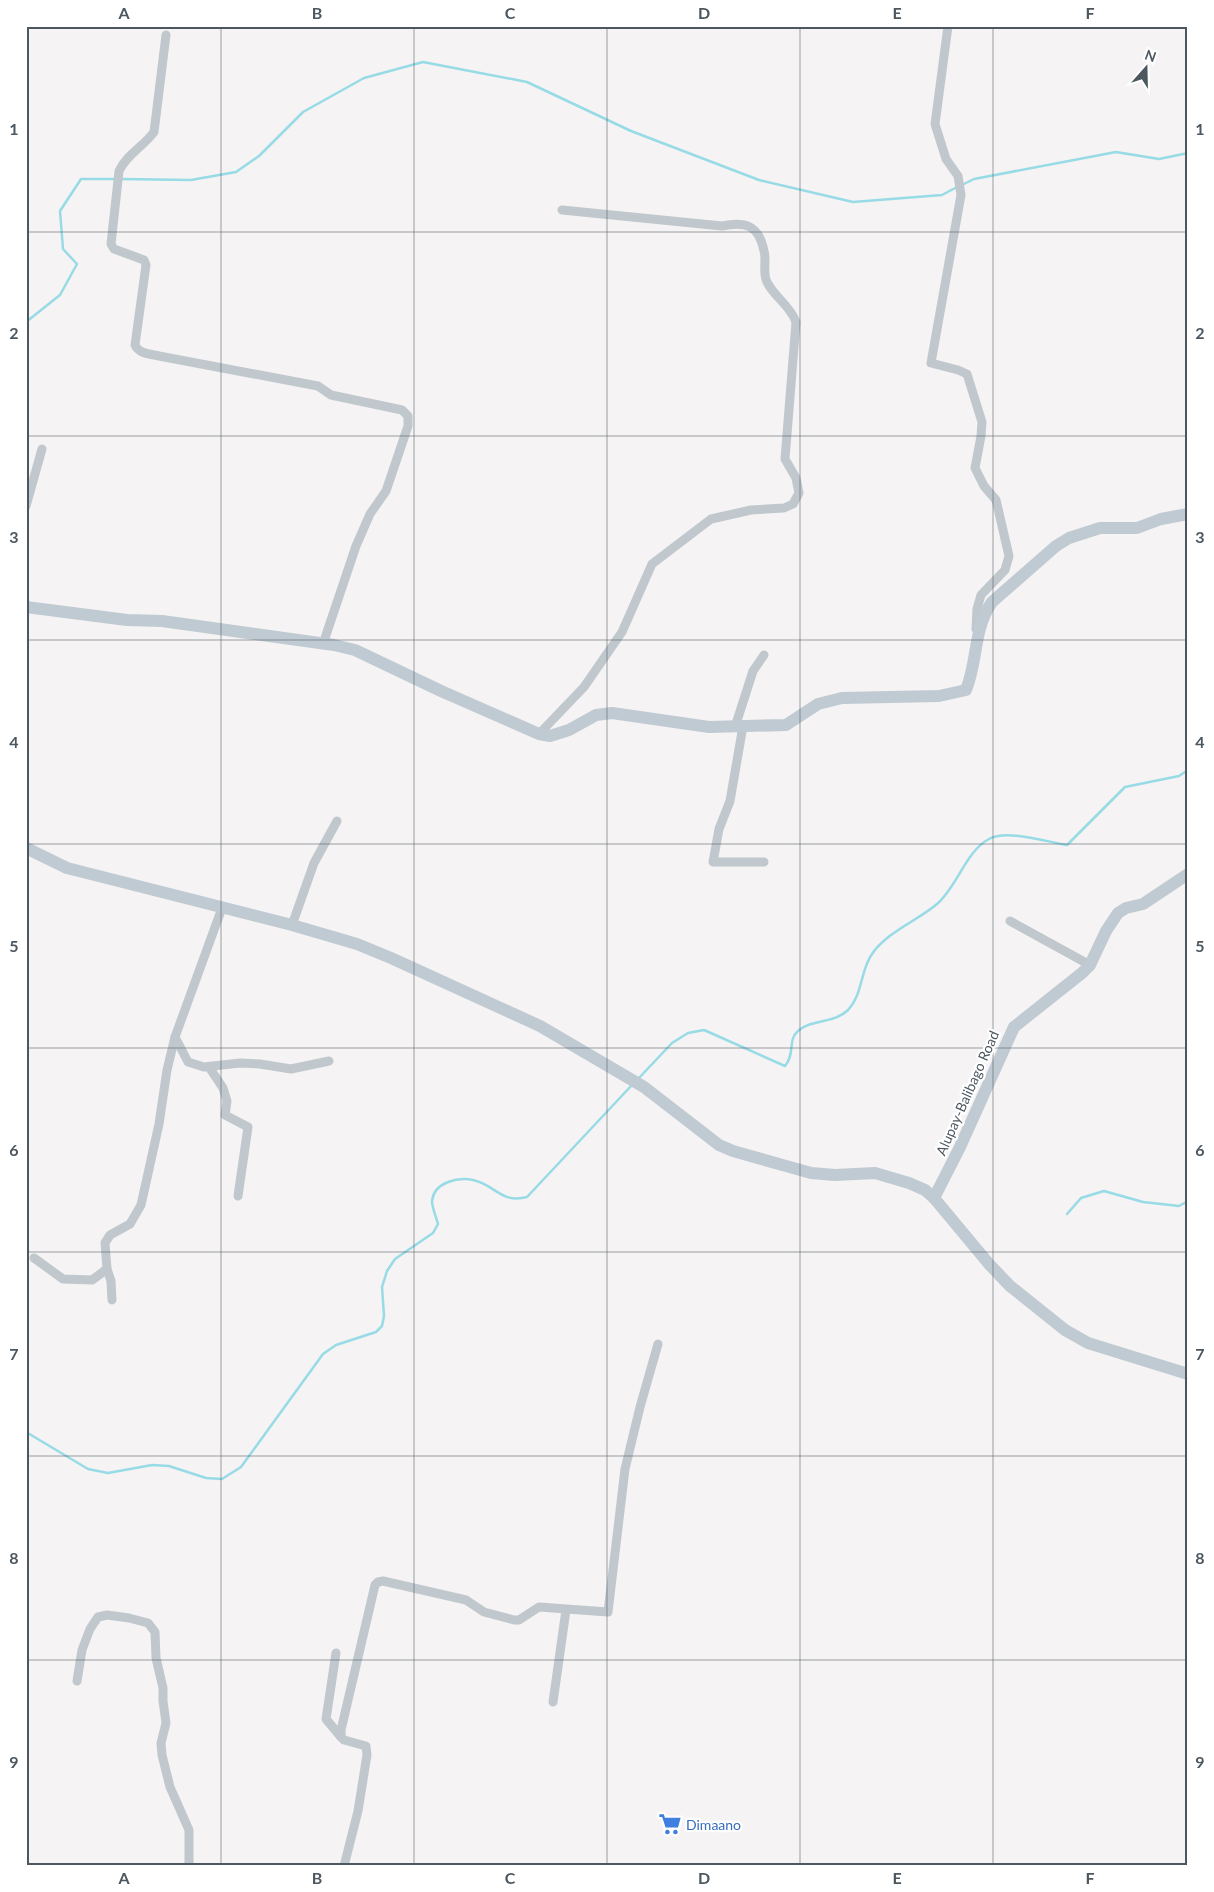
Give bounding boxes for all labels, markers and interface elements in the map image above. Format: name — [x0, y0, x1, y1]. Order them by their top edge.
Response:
text: A — [117, 3, 130, 22]
text: B — [312, 3, 322, 22]
text: C — [505, 3, 516, 22]
text: D — [698, 3, 710, 22]
text: E — [892, 3, 902, 22]
text: F — [1085, 3, 1095, 22]
north arrow — [1122, 42, 1172, 92]
text: N — [1143, 45, 1159, 65]
text: 1 — [9, 119, 19, 138]
text: 1 — [1195, 119, 1205, 138]
text: 2 — [9, 323, 19, 342]
text: 2 — [1195, 323, 1205, 342]
text: 3 — [9, 527, 19, 546]
text: 3 — [1195, 527, 1205, 546]
text: 4 — [9, 732, 19, 751]
text: 4 — [1195, 732, 1205, 751]
text: 5 — [9, 936, 19, 955]
text: 5 — [1195, 936, 1205, 955]
street label: Alupay-Balibago Road — [932, 1028, 1002, 1158]
text: 6 — [9, 1140, 19, 1159]
text: 6 — [1195, 1140, 1205, 1159]
text: 7 — [9, 1344, 19, 1363]
text: 7 — [1195, 1344, 1205, 1363]
text: 8 — [9, 1548, 19, 1567]
text: 8 — [1195, 1548, 1205, 1567]
text: 9 — [9, 1752, 19, 1771]
text: 9 — [1195, 1752, 1205, 1771]
supermarket icon: Dimaano — [657, 1811, 683, 1837]
place label: Dimaano — [686, 1816, 741, 1833]
text: A — [117, 1868, 130, 1887]
text: B — [312, 1868, 322, 1887]
text: C — [505, 1868, 516, 1887]
text: D — [698, 1868, 710, 1887]
text: E — [892, 1868, 902, 1887]
text: F — [1085, 1868, 1095, 1887]

